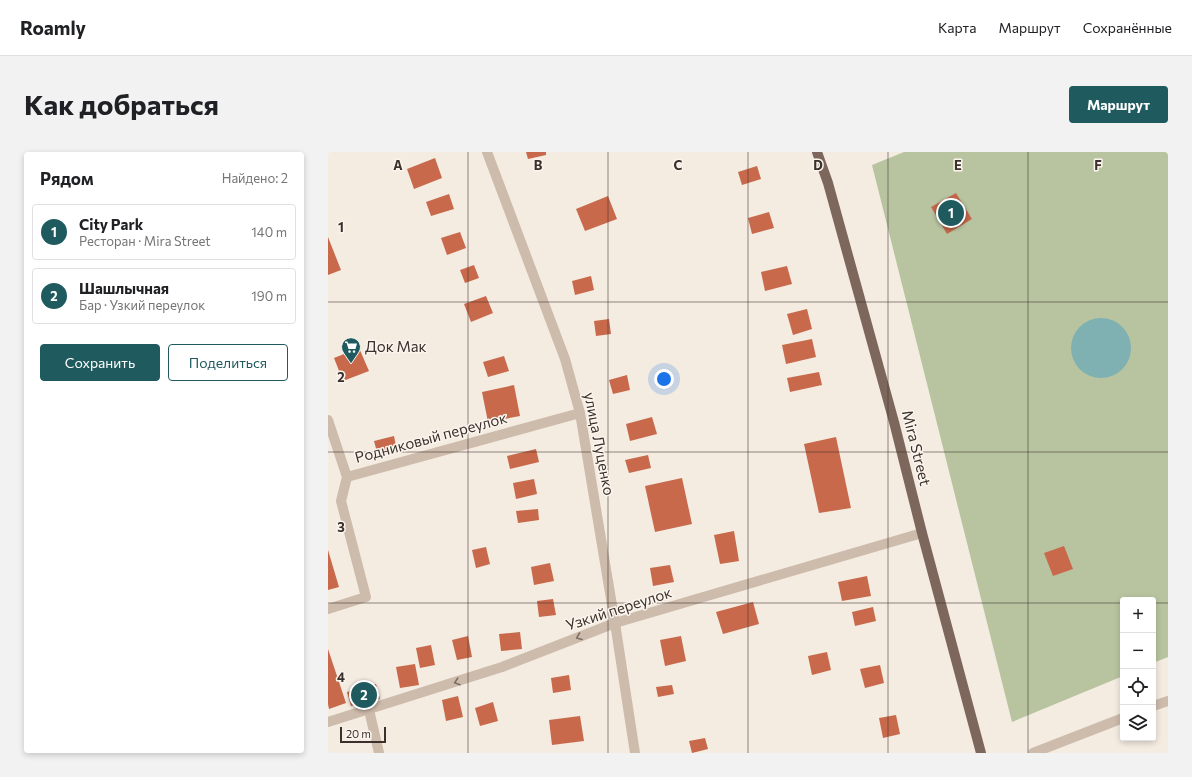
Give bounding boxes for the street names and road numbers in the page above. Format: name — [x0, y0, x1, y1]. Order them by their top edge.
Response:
street label: улица Луценко — [581, 391, 619, 497]
street label: Родниковый переулок — [353, 408, 509, 466]
street label: Mira Street — [899, 408, 935, 487]
street label: Узкий переулок — [563, 582, 674, 634]

